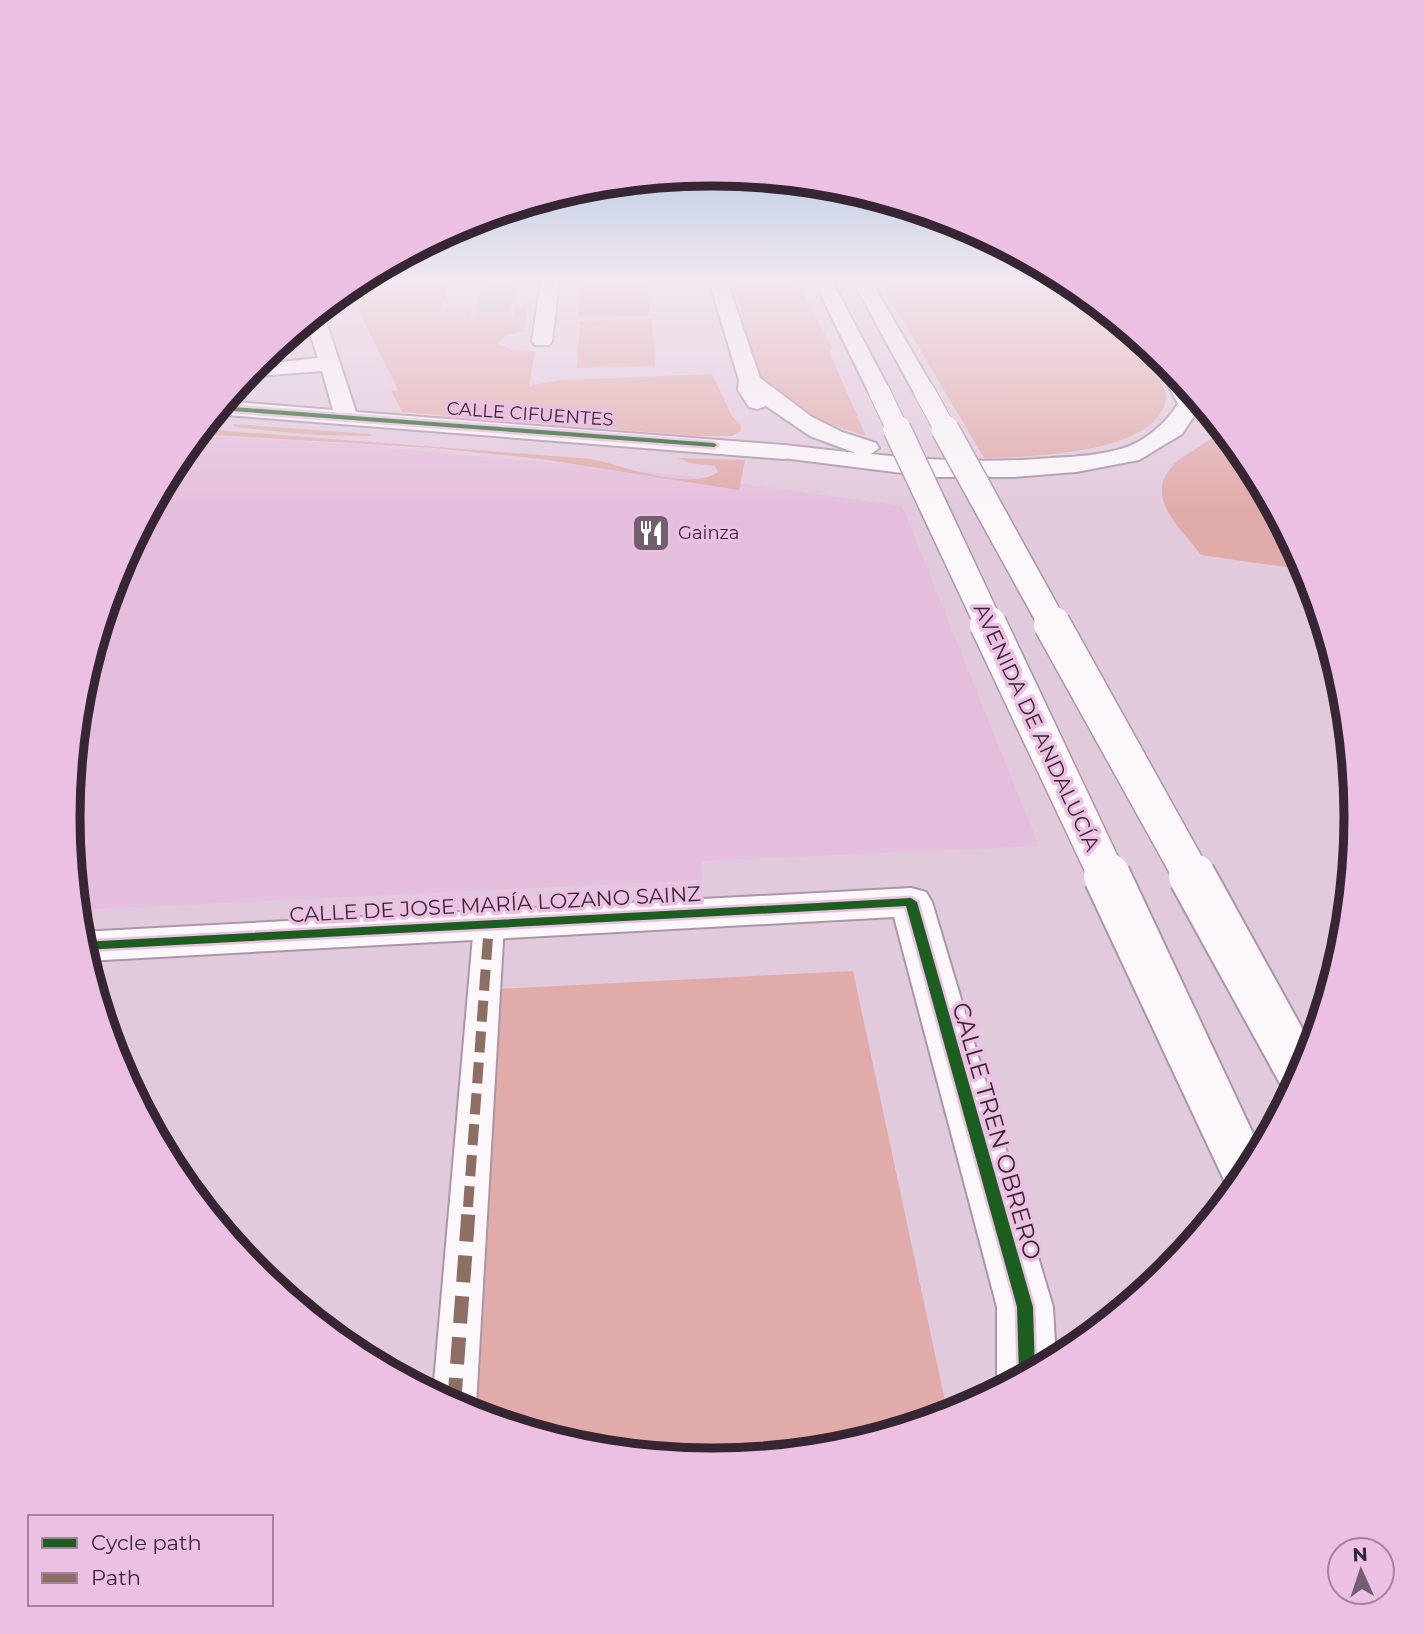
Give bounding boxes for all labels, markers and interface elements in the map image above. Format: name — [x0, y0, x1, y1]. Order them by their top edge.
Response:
street label: CALLE CIFUENTES — [446, 397, 614, 431]
restaurant icon: Gainza — [630, 512, 672, 554]
place label: Gainza — [678, 522, 739, 544]
street label: AVENIDA DE ANDALUCÍA — [969, 599, 1106, 856]
street label: CALLE DE JOSE MARÍA LOZANO SAINZ — [289, 881, 701, 927]
street label: CALLE TREN OBRERO — [946, 999, 1048, 1263]
legend — [28, 1515, 273, 1606]
text: Cycle path — [91, 1530, 202, 1555]
north arrow — [1326, 1536, 1396, 1606]
text: N — [1352, 1543, 1368, 1566]
text: Path — [91, 1565, 141, 1590]

